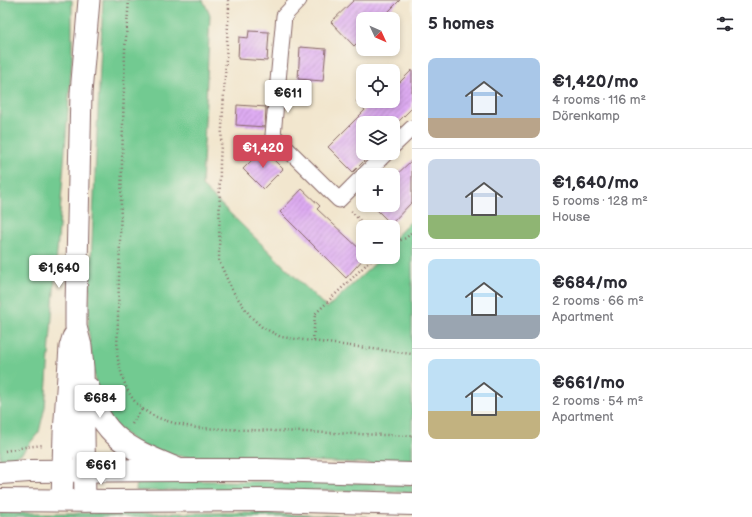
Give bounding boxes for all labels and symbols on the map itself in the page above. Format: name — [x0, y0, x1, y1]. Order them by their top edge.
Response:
north arrow — [356, 12, 400, 56]
pin: €611 — [264, 80, 312, 114]
pin: €1,420 — [230, 135, 296, 169]
pin: €1,640 — [26, 255, 92, 289]
pin: €684 — [76, 385, 124, 419]
pin: €661 — [77, 452, 125, 486]

